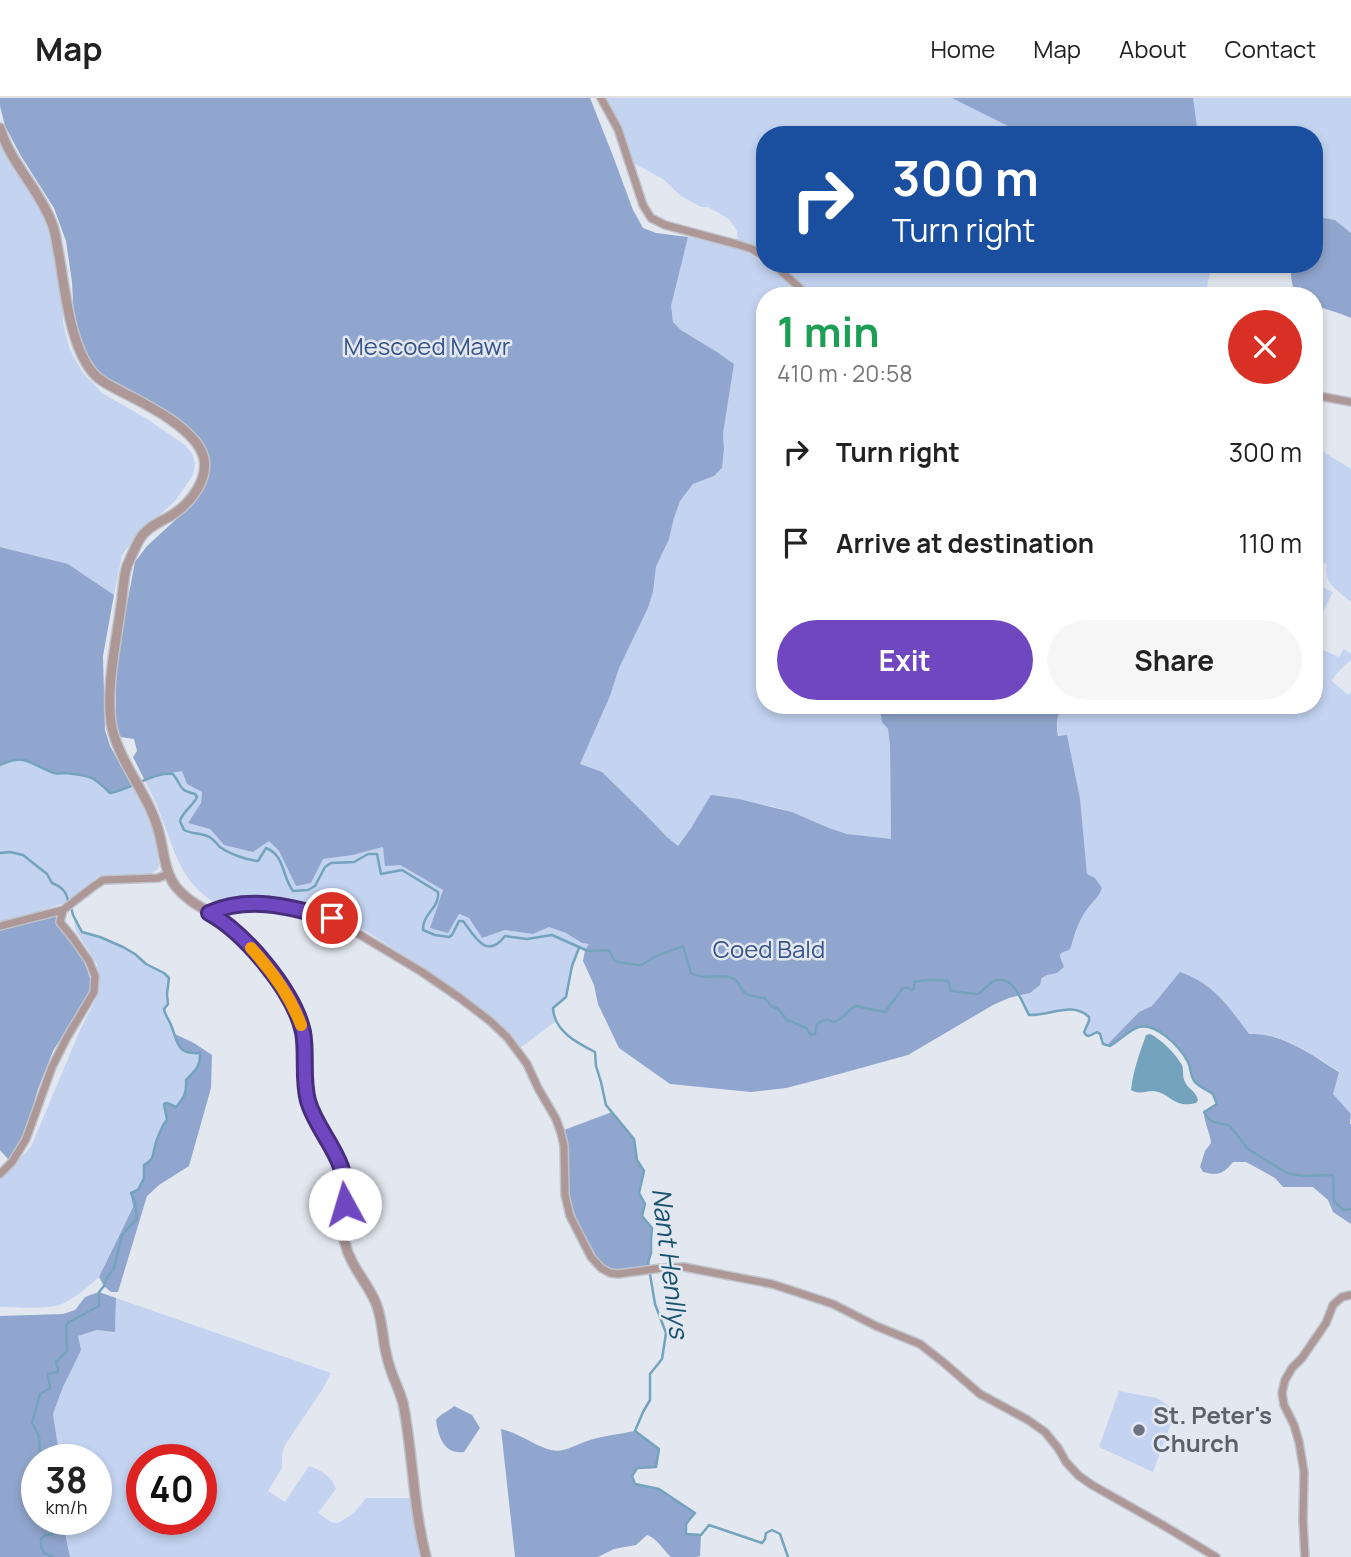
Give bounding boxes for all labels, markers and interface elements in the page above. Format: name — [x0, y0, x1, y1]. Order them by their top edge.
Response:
text: Map — [35, 26, 103, 71]
text: Home — [930, 32, 995, 65]
text: Map — [1033, 32, 1081, 65]
text: About — [1119, 32, 1187, 65]
text: Contact — [1225, 32, 1316, 65]
text: 300 m — [892, 144, 1039, 211]
icon: right — [777, 154, 868, 245]
text: Turn right — [892, 208, 1035, 252]
text: 1 min — [777, 302, 880, 360]
button: close — [1228, 310, 1302, 384]
park label: Mescoed Mawr — [343, 329, 511, 362]
text: 410 m · 20:58 — [777, 357, 913, 389]
icon: right — [777, 433, 815, 471]
text: Turn right — [836, 434, 960, 470]
text: 300 m — [1229, 434, 1302, 470]
icon: arrive — [777, 524, 815, 562]
text: Arrive at destination — [836, 525, 1094, 561]
text: 110 m — [1239, 525, 1302, 561]
button: Exit — [777, 620, 1033, 700]
button: Share — [1047, 620, 1302, 700]
pin — [302, 888, 362, 948]
icon: arrive — [313, 899, 351, 937]
park label: Coed Bald — [713, 932, 825, 965]
position arrow — [308, 1167, 382, 1241]
water label: Nant Henllys — [644, 1186, 698, 1342]
place label: St. Peter's Church — [1153, 1398, 1272, 1459]
marker: St. Peter's Church — [1131, 1422, 1147, 1438]
speed limit sign: 40 — [126, 1444, 217, 1535]
text: 38 — [46, 1456, 87, 1504]
text: km/h — [46, 1495, 87, 1519]

